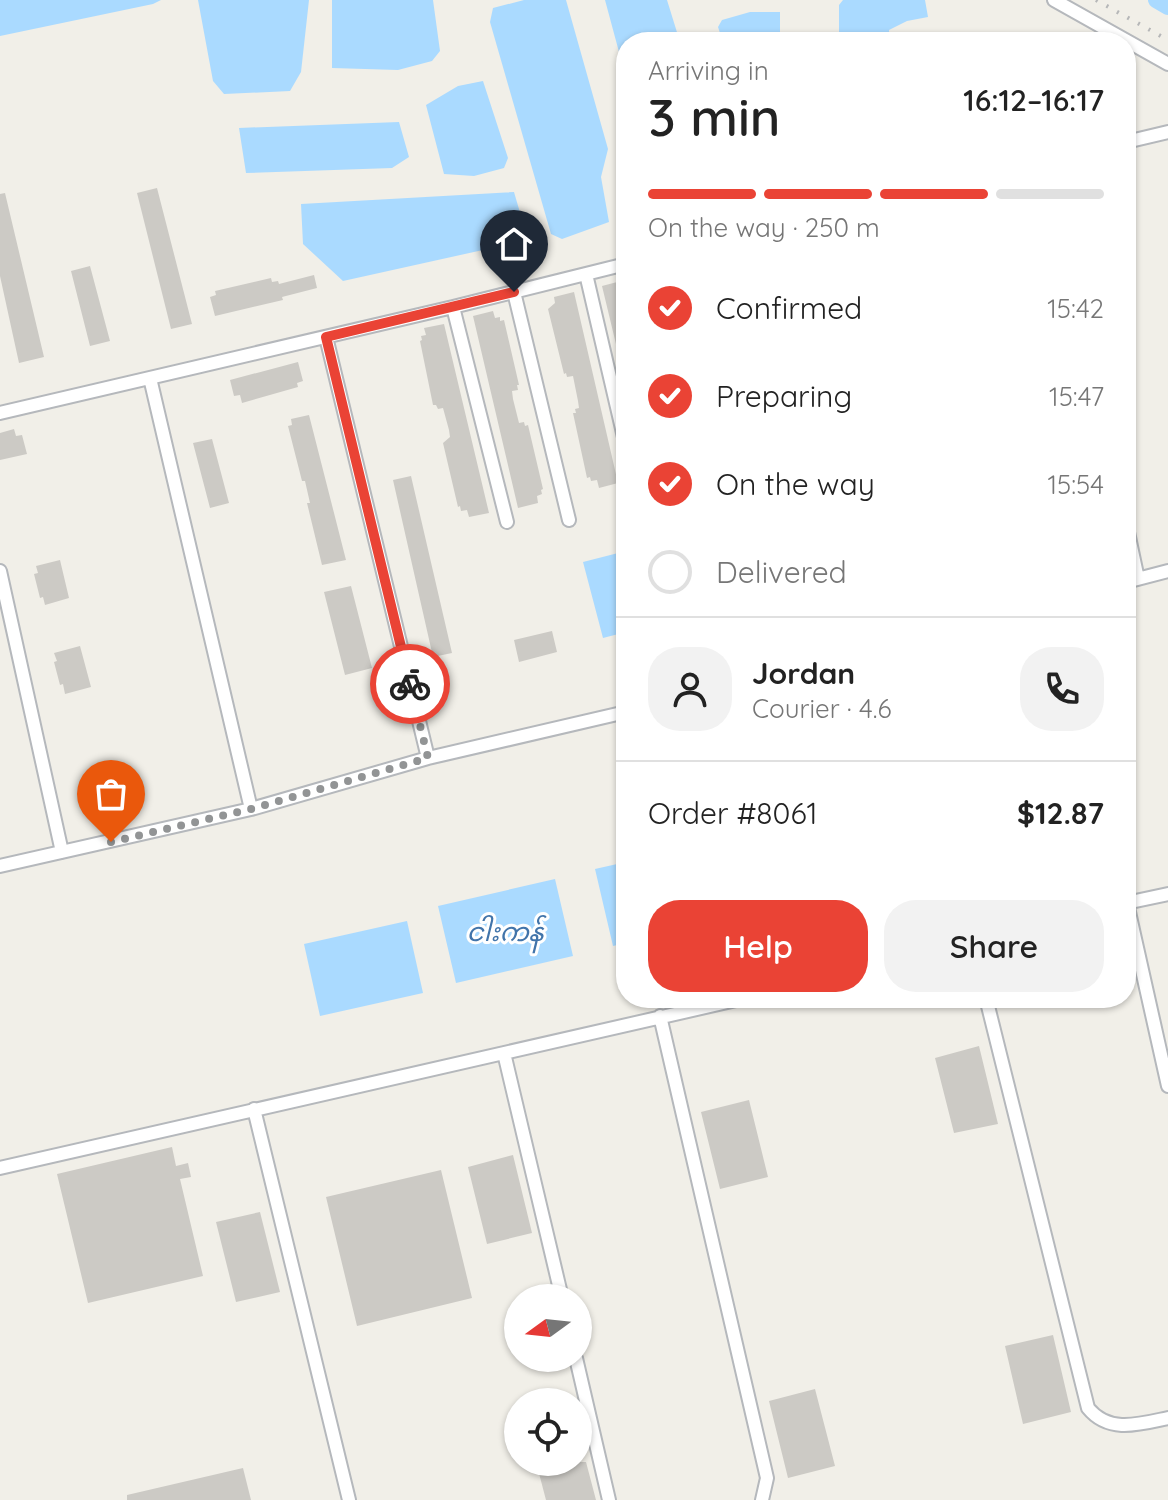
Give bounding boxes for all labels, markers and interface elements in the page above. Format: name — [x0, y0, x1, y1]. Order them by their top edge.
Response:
text: Arriving in — [648, 54, 769, 87]
text: 16:12–16:17 — [963, 81, 1104, 119]
text: 3 min — [648, 84, 781, 149]
pin — [480, 210, 548, 292]
text: On the way · 250 m — [648, 211, 880, 244]
icon: home — [492, 222, 536, 266]
icon: check — [648, 286, 692, 330]
text: Confirmed — [716, 289, 862, 327]
text: 15:42 — [1047, 292, 1104, 325]
icon: check — [648, 374, 692, 418]
text: Preparing — [716, 377, 852, 415]
text: 15:47 — [1049, 380, 1104, 413]
icon: check — [648, 462, 692, 506]
text: On the way — [716, 465, 875, 503]
text: 15:54 — [1047, 468, 1104, 501]
text: Delivered — [716, 553, 847, 591]
courier — [370, 644, 450, 724]
button: person — [648, 647, 732, 731]
button: phone — [1020, 647, 1104, 731]
text: Jordan — [752, 654, 855, 692]
icon: bike — [388, 662, 432, 706]
text: Courier · 4.6 — [752, 692, 891, 725]
pin — [77, 760, 145, 842]
icon: bag — [89, 772, 133, 816]
text: Order #8061 — [648, 794, 818, 832]
text: $12.87 — [1017, 794, 1104, 832]
button: Help — [648, 900, 868, 992]
button: Share — [884, 900, 1104, 992]
water label: ငါးကန် — [467, 914, 548, 954]
north arrow — [504, 1284, 592, 1372]
map controls — [504, 1284, 592, 1476]
button: locate — [504, 1388, 592, 1476]

